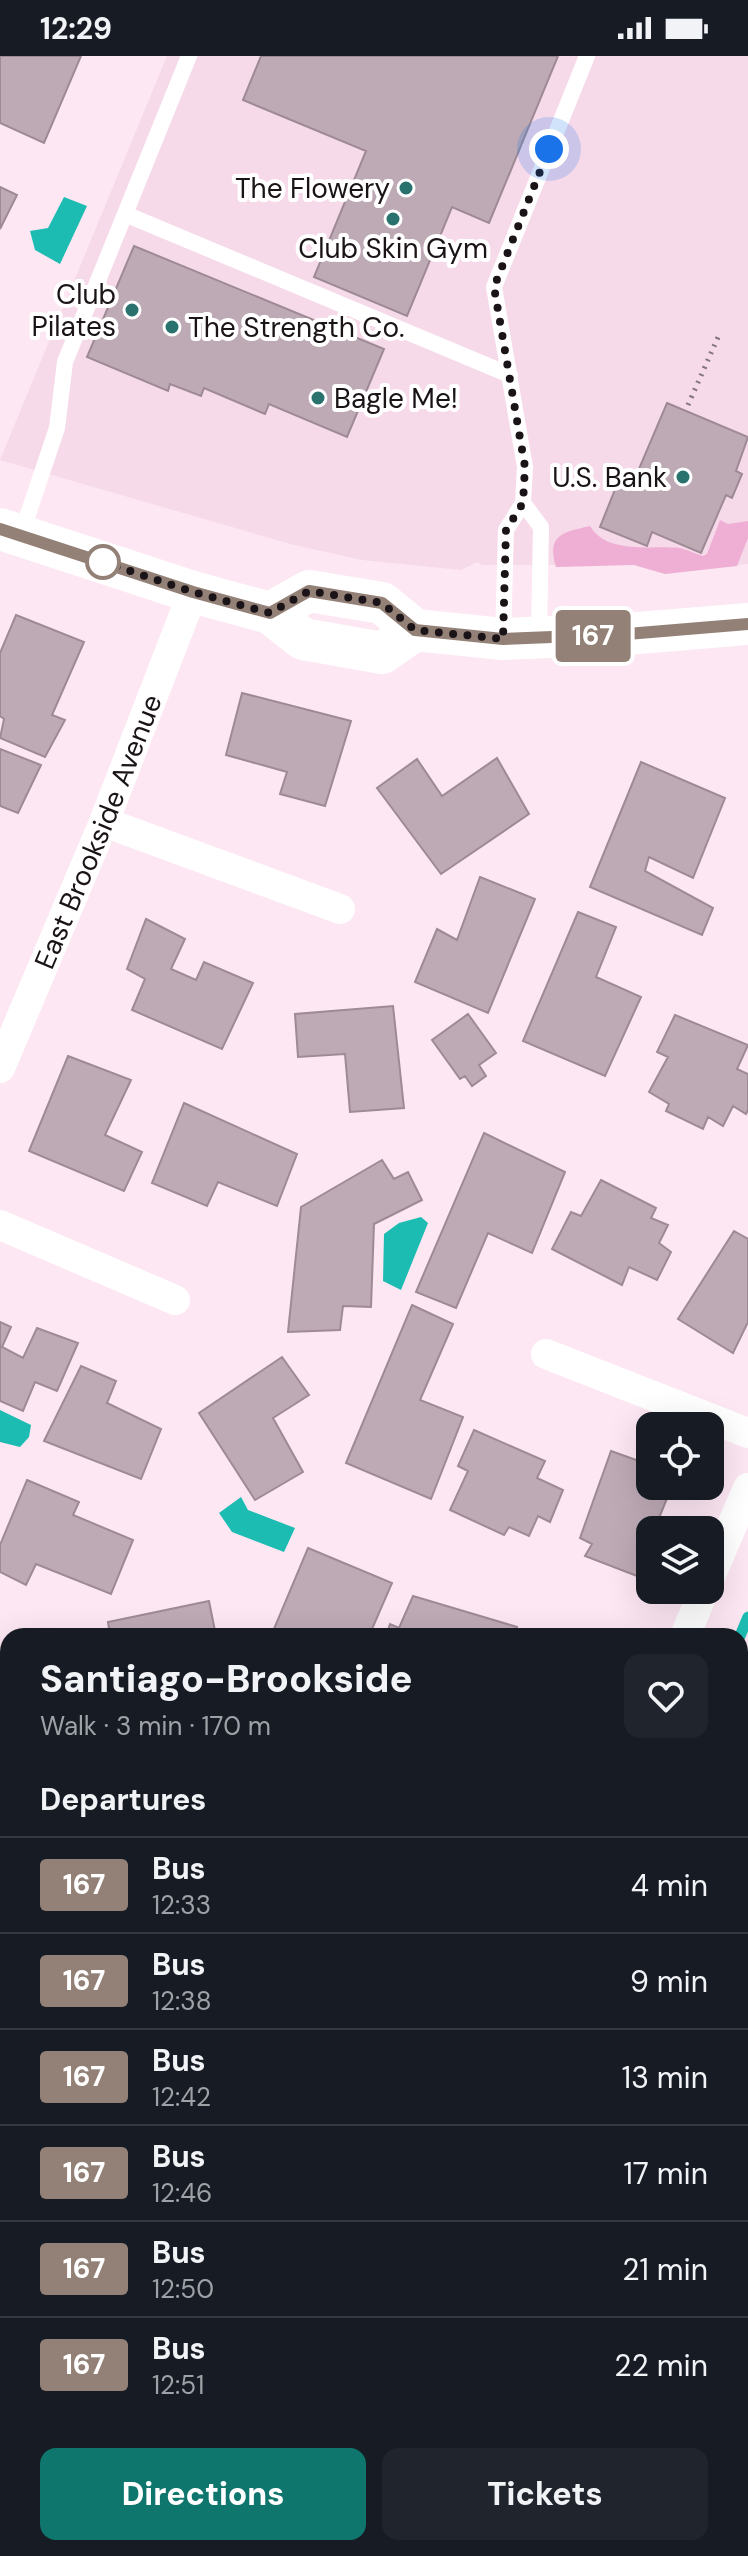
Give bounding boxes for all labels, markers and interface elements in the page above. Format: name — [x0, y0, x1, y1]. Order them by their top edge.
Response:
text: 12:29 — [40, 9, 112, 48]
your location — [529, 129, 569, 169]
place label: The Flowery — [235, 170, 390, 207]
marker: The Flowery — [397, 179, 415, 197]
marker: Club Skin Gym — [384, 210, 402, 228]
place label: Club Skin Gym — [298, 230, 488, 267]
place label: Club Pilates — [31, 276, 116, 345]
marker: Club Pilates — [123, 301, 141, 319]
place label: The Strength Co. — [188, 309, 405, 346]
marker: The Strength Co. — [163, 318, 181, 336]
place label: Bagle Me! — [334, 380, 458, 417]
marker: Bagle Me! — [309, 389, 327, 407]
place label: U.S. Bank — [552, 459, 667, 496]
marker: U.S. Bank — [674, 468, 692, 486]
unlabelled marker — [86, 545, 120, 579]
line badge: 167 — [547, 610, 639, 662]
text: 167 — [572, 617, 614, 654]
street label: East Brookside Avenue — [26, 689, 170, 974]
map controls — [636, 1412, 724, 1604]
button: locate — [636, 1412, 724, 1500]
button: layers — [636, 1516, 724, 1604]
text: Santiago-Brookside — [40, 1654, 412, 1704]
button: heart — [624, 1654, 708, 1738]
text: Walk · 3 min · 170 m — [40, 1709, 271, 1743]
text: Departures — [40, 1780, 206, 1819]
text: Bus — [152, 1849, 206, 1888]
text: 167 — [63, 1866, 105, 1903]
text: 4 min — [631, 1866, 708, 1905]
text: 12:33 — [152, 1888, 211, 1922]
text: Bus — [152, 1945, 206, 1984]
text: 167 — [63, 1962, 105, 1999]
text: 9 min — [630, 1962, 708, 2001]
text: 12:38 — [152, 1984, 212, 2018]
text: Bus — [152, 2041, 206, 2080]
text: 167 — [63, 2058, 105, 2095]
text: 13 min — [622, 2058, 708, 2097]
text: 12:42 — [152, 2080, 211, 2114]
text: Bus — [152, 2137, 206, 2176]
text: 167 — [63, 2154, 105, 2191]
text: 17 min — [623, 2154, 708, 2193]
text: 12:46 — [152, 2176, 212, 2210]
text: Bus — [152, 2233, 206, 2272]
text: 167 — [63, 2250, 105, 2287]
text: 21 min — [622, 2250, 708, 2289]
text: 12:50 — [152, 2272, 214, 2306]
text: Bus — [152, 2329, 206, 2368]
text: 167 — [63, 2346, 105, 2383]
text: 22 min — [614, 2346, 708, 2385]
text: 12:51 — [152, 2368, 204, 2402]
button: Directions — [40, 2448, 366, 2540]
button: Tickets — [382, 2448, 708, 2540]

